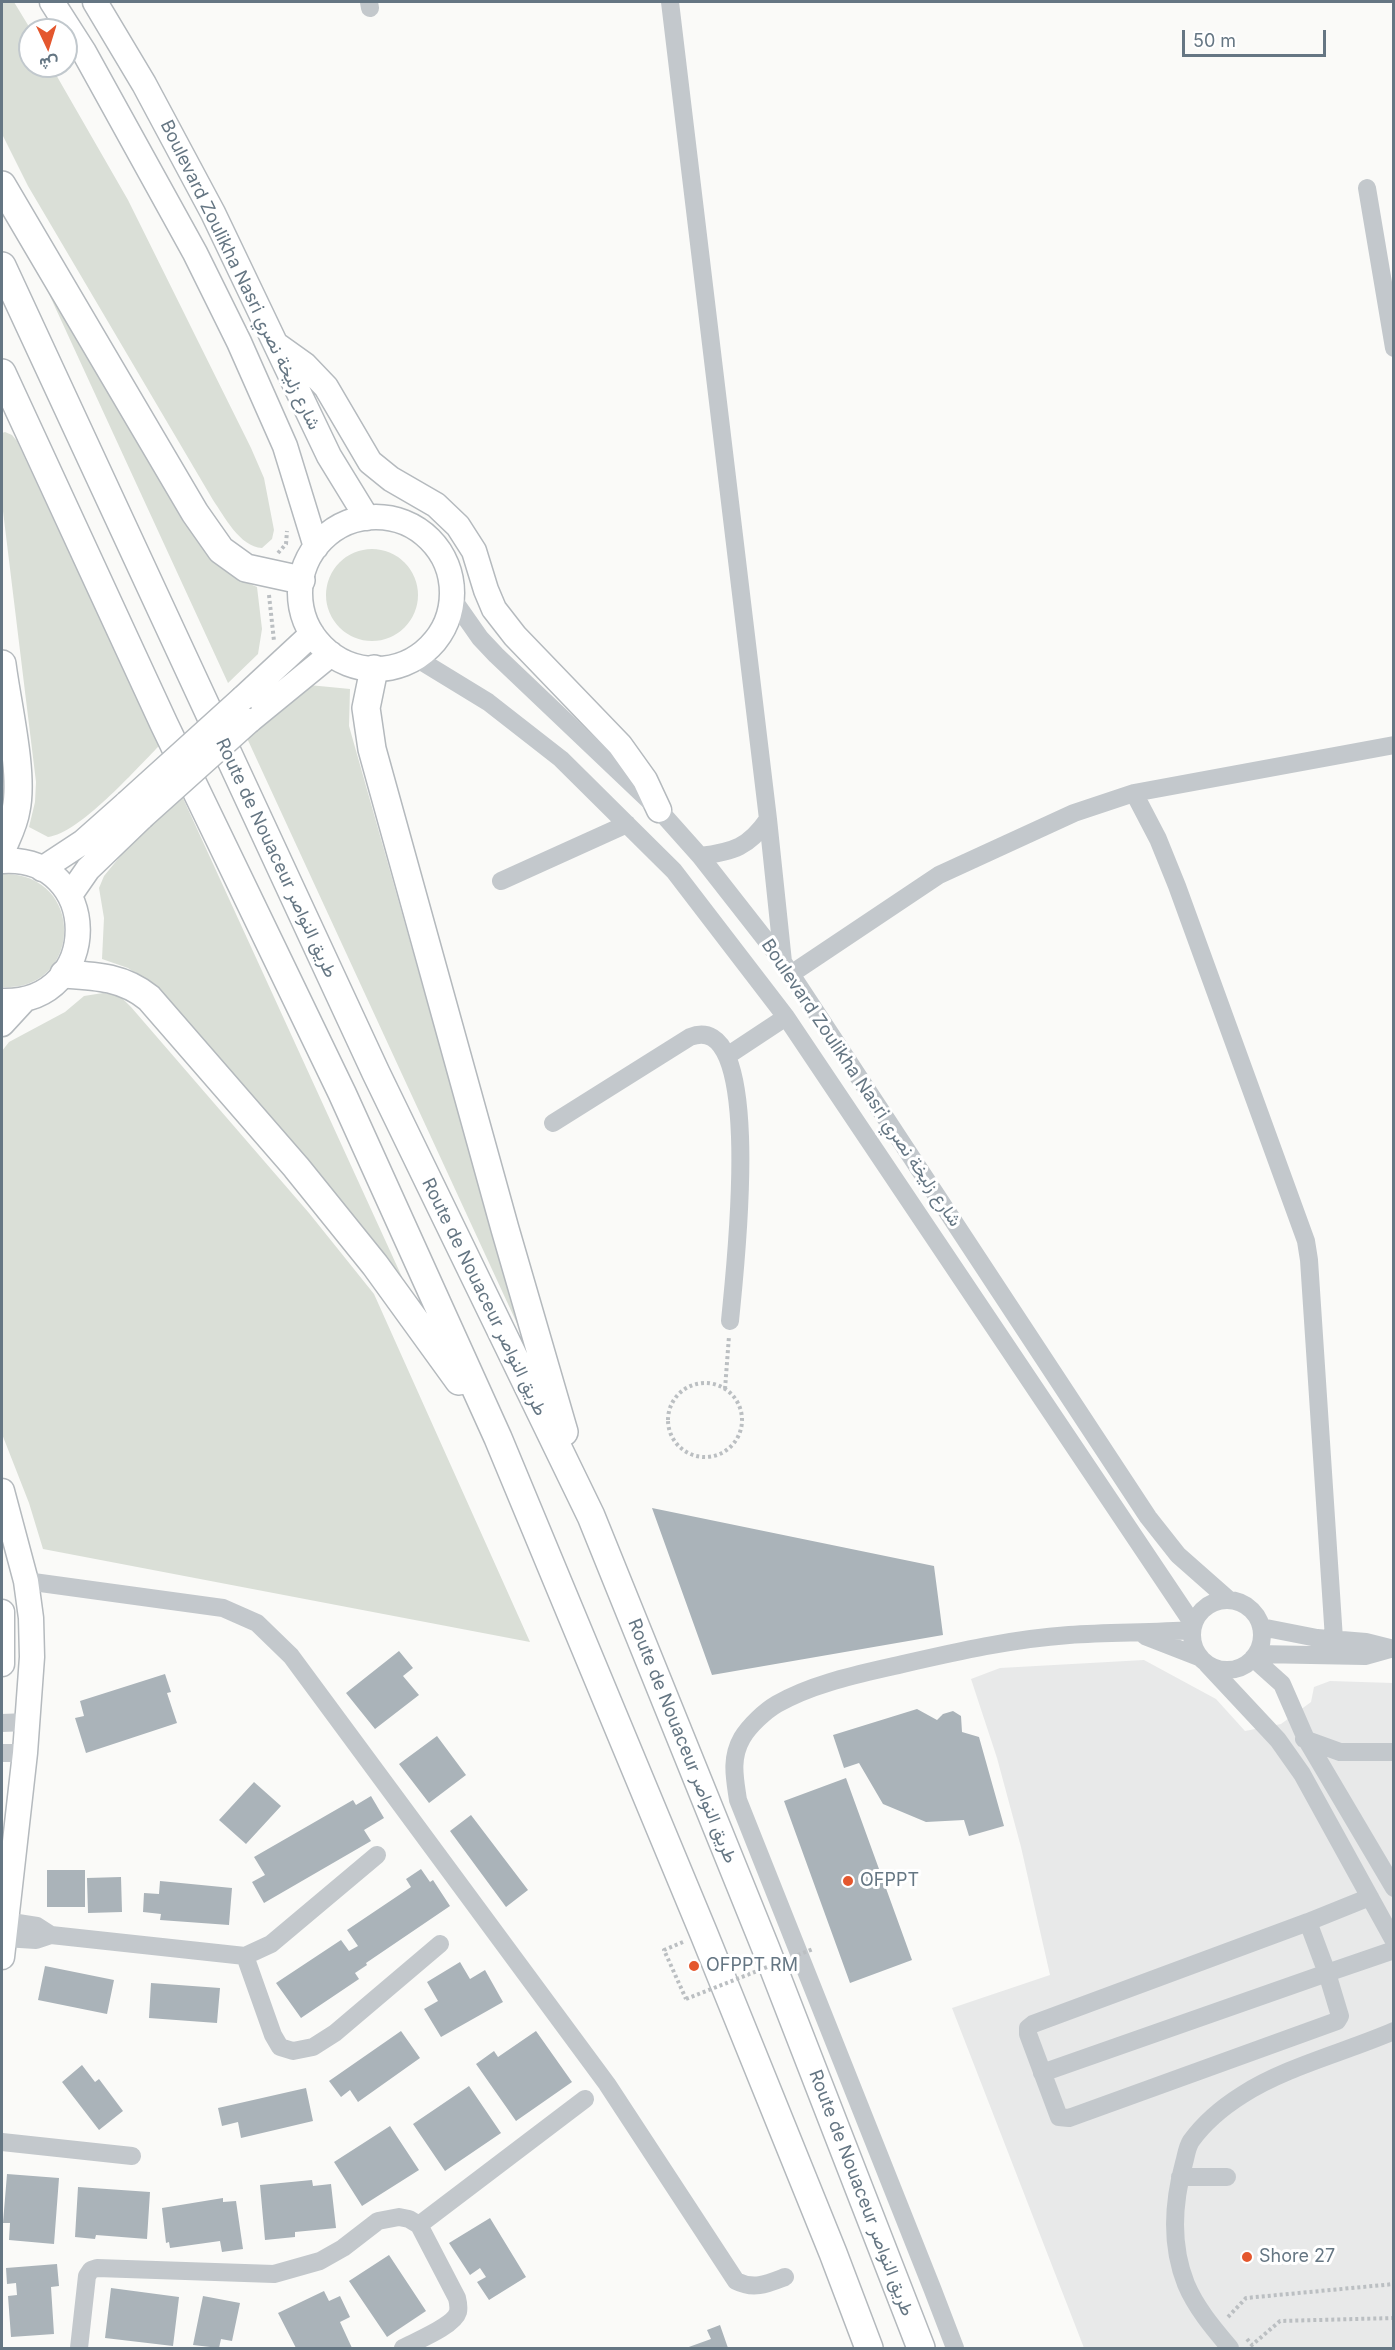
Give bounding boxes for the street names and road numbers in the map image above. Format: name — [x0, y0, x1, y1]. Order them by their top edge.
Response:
street label: Boulevard Zoulikha Nasri شارع زليخة نصري — [155, 117, 325, 433]
street label: Route de Nouaceur طريق النواصر — [211, 735, 341, 981]
street label: Boulevard Zoulikha Nasri شارع زليخة نصري — [756, 935, 966, 1231]
street label: Route de Nouaceur طريق النواصر — [417, 1175, 551, 1419]
street label: Route de Nouaceur طريق النواصر — [623, 1616, 741, 1866]
street label: Route de Nouaceur طريق النواصر — [804, 2067, 918, 2319]

